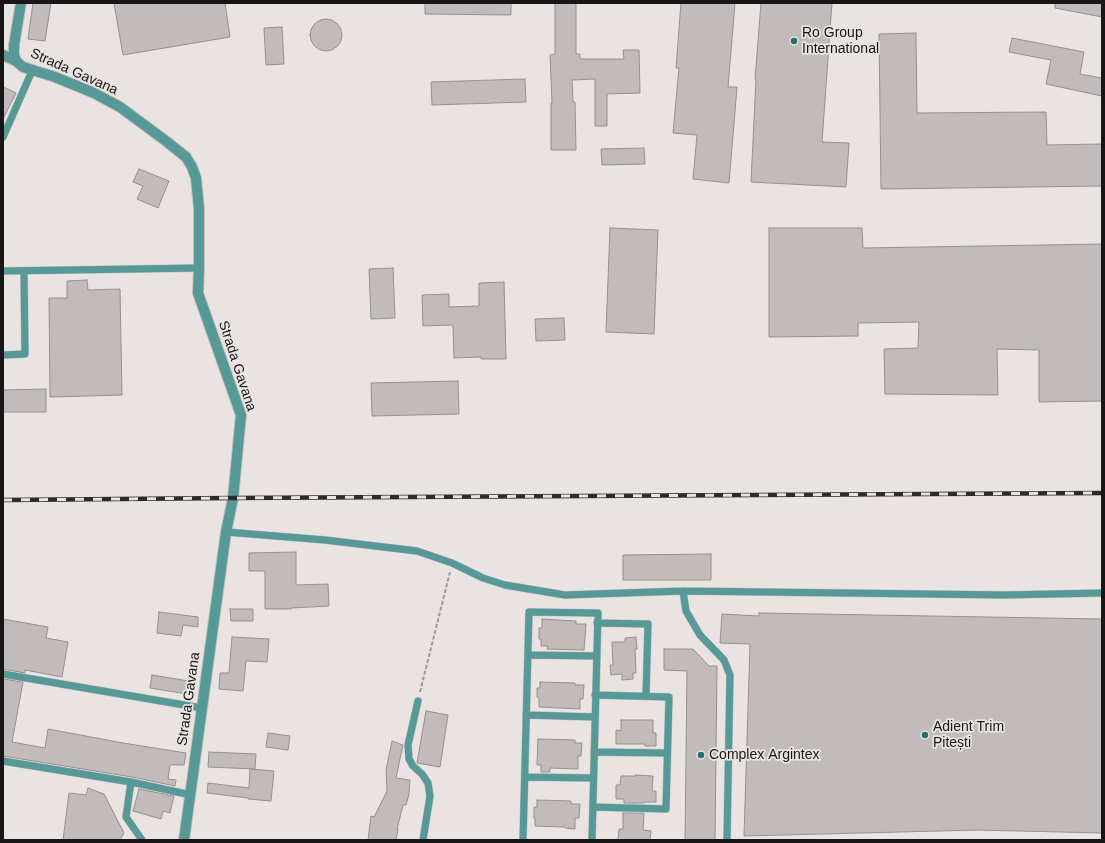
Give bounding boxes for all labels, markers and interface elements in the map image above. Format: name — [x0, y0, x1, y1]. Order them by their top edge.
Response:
place label: Ro Group International — [802, 25, 879, 58]
marker: Ro Group International — [789, 36, 799, 46]
street label: Strada Gavana — [28, 45, 120, 99]
street label: Strada Gavana — [214, 319, 260, 413]
street label: Strada Gavana — [174, 651, 204, 747]
place label: Adient Trim Pitești — [933, 719, 1004, 752]
marker: Adient Trim Pitești — [920, 730, 930, 740]
place label: Complex Argintex — [709, 747, 819, 763]
marker: Complex Argintex — [696, 750, 706, 760]

